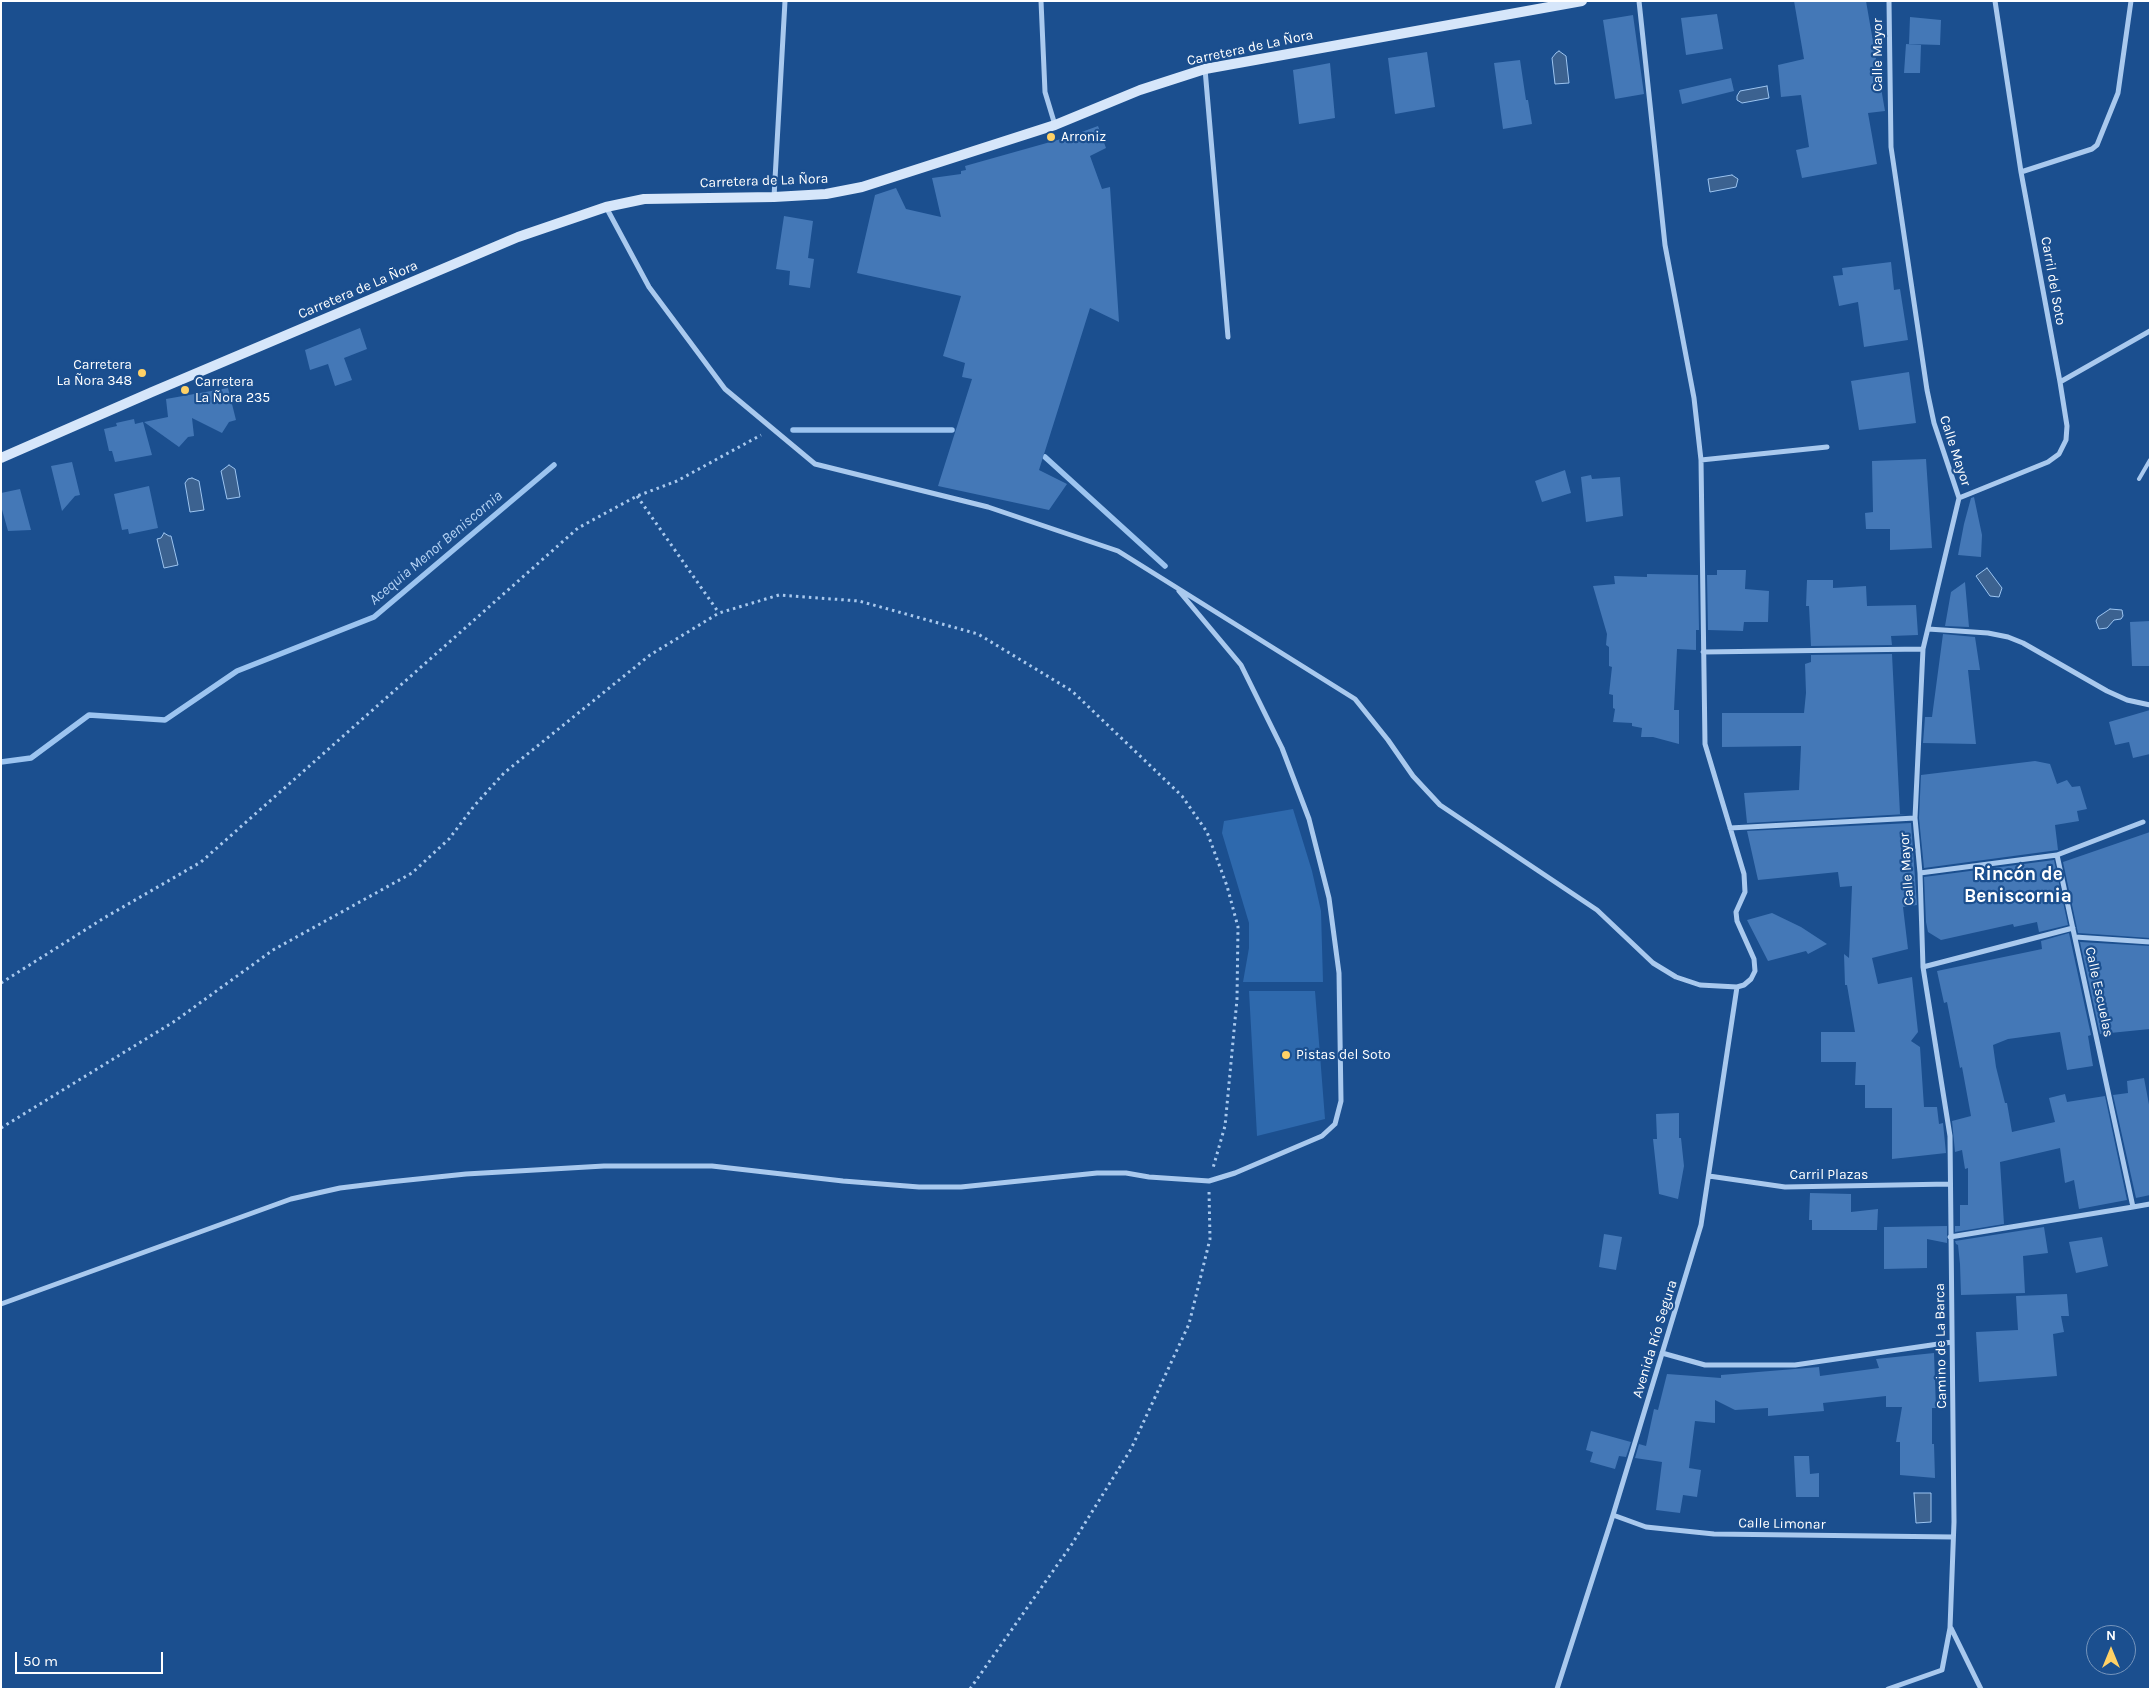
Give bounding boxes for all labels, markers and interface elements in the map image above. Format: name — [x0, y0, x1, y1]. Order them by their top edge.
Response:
street label: Calle Mayor — [1870, 18, 1886, 92]
street label: Carretera de La Ñora — [1185, 26, 1315, 70]
place label: Arroniz — [1061, 129, 1106, 145]
marker: Arroniz — [1045, 131, 1057, 143]
street label: Carretera de La Ñora — [699, 170, 829, 192]
street label: Carril del Soto — [2037, 235, 2069, 327]
street label: Carretera de La Ñora — [296, 257, 420, 323]
place label: Carretera La Ñora 348 — [56, 357, 132, 390]
marker: Carretera La Ñora 348 — [136, 367, 148, 379]
place label: Carretera La Ñora 235 — [195, 374, 270, 407]
marker: Carretera La Ñora 235 — [179, 384, 191, 396]
street label: Calle Mayor — [1936, 413, 1974, 489]
water label: Acequia Menor Beniscornia — [366, 487, 506, 609]
street label: Calle Mayor — [1896, 832, 1918, 906]
district label: Rincón de Beniscornia — [1964, 864, 2072, 908]
street label: Calle Escuelas — [2081, 945, 2117, 1039]
place label: Pistas del Soto — [1296, 1047, 1391, 1063]
marker: Pistas del Soto — [1280, 1049, 1292, 1061]
street label: Carril Plazas — [1790, 1167, 1868, 1183]
street label: Avenida Río Segura — [1629, 1278, 1681, 1400]
street label: Camino de La Barca — [1932, 1283, 1950, 1409]
street label: Calle Limonar — [1738, 1515, 1826, 1533]
north arrow — [2086, 1625, 2136, 1675]
text: N — [2106, 1627, 2116, 1644]
scale bar — [18, 1642, 165, 1674]
text: 50 m — [23, 1652, 58, 1670]

